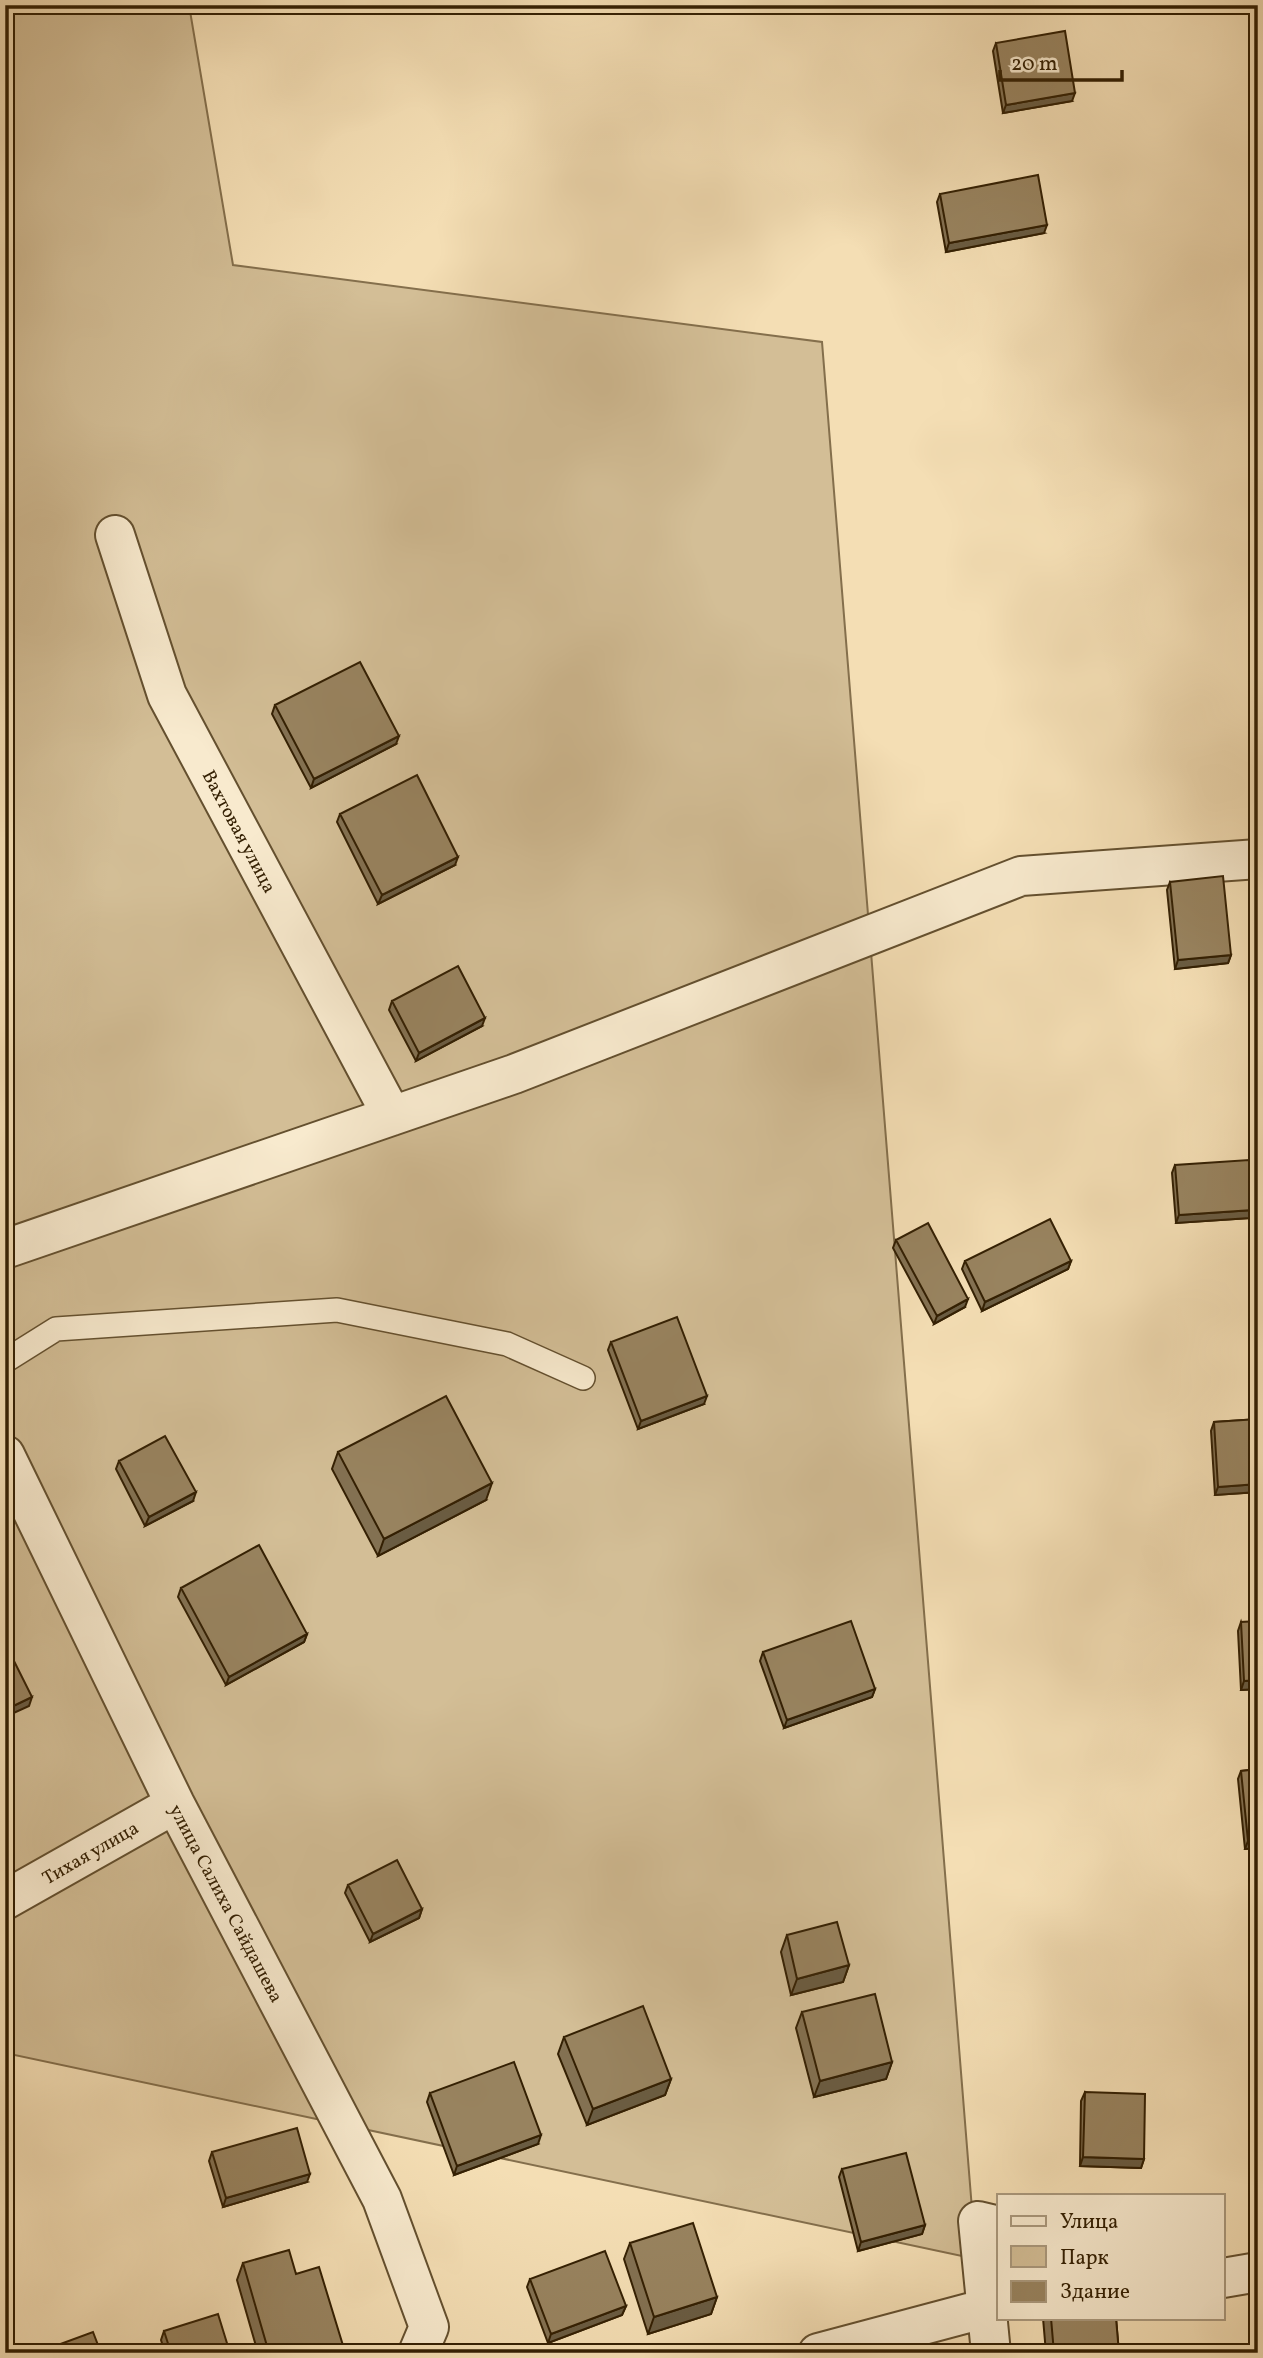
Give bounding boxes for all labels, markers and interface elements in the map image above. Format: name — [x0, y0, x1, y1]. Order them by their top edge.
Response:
scale bar — [1000, 38, 1123, 82]
text: 20 m — [1011, 50, 1057, 79]
street label: Вахтовая улица — [195, 766, 282, 898]
street label: улица Салиха Сайдашева — [162, 1800, 289, 2008]
street label: Тихая улица — [38, 1816, 144, 1892]
legend — [997, 2194, 1224, 2320]
text: Улица — [1060, 2208, 1118, 2237]
text: Парк — [1060, 2244, 1109, 2273]
text: Здание — [1060, 2278, 1130, 2307]

